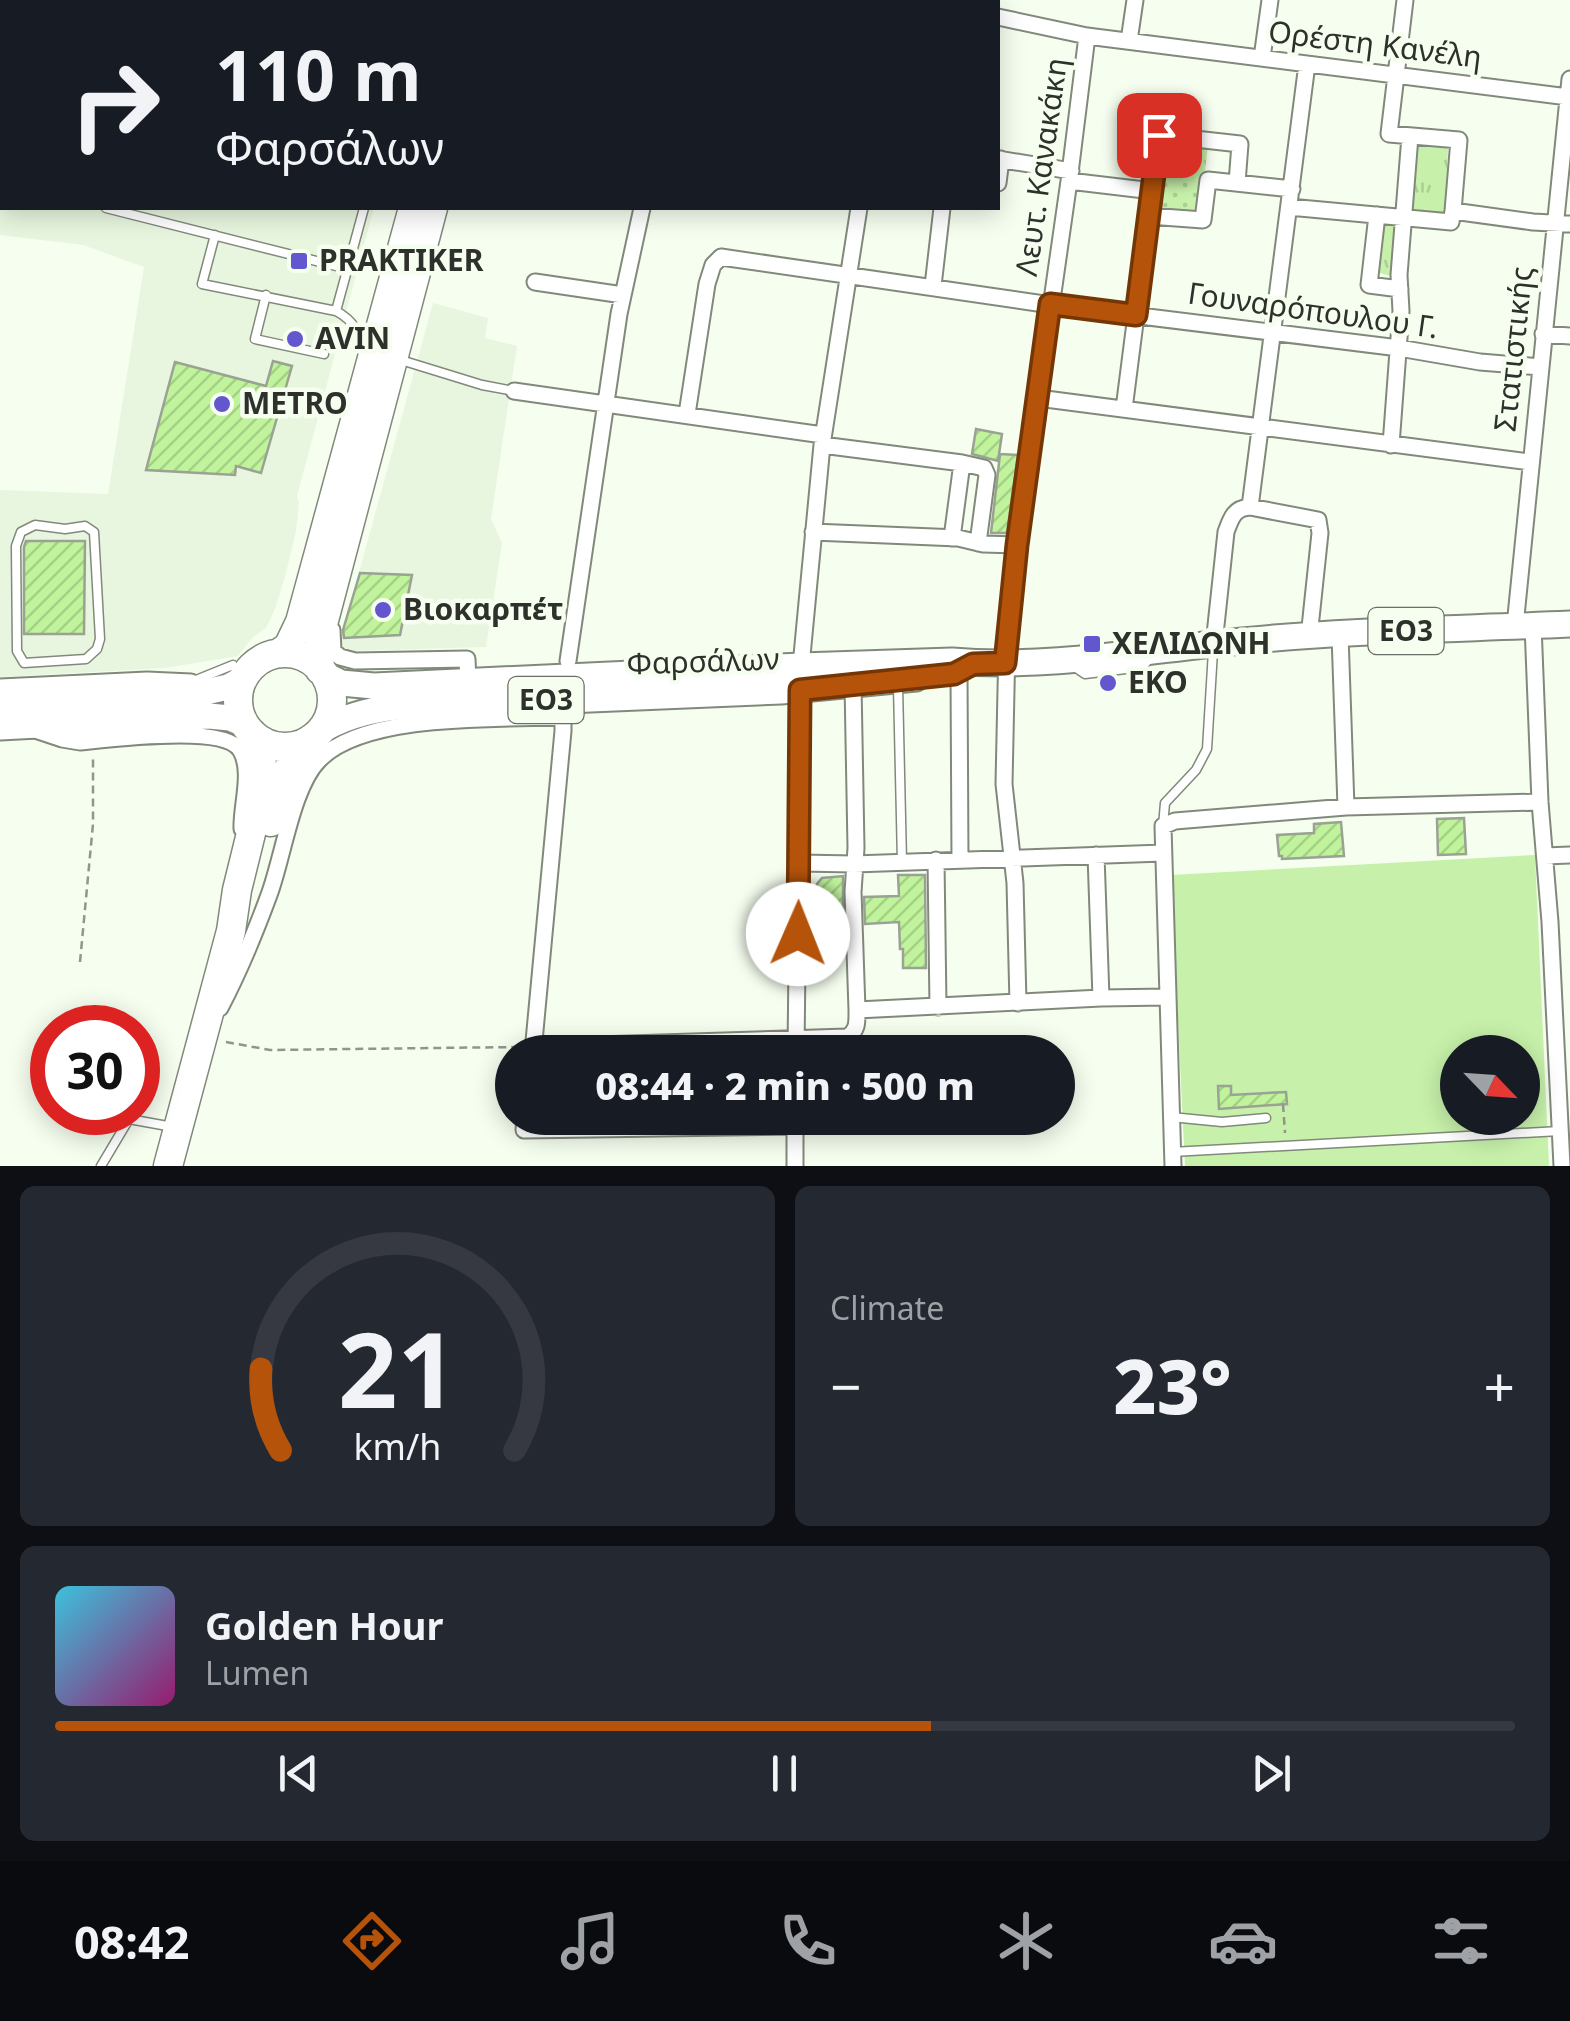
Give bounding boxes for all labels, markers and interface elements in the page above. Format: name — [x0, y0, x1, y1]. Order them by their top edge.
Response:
street label: Ορέστη Κανέλη — [1266, 10, 1484, 77]
text: 110 m — [215, 26, 422, 122]
icon: right — [50, 40, 180, 170]
street label: Λευτ. Κανακάκη — [1005, 55, 1076, 279]
pin — [1117, 93, 1202, 178]
icon: arrive — [1132, 108, 1187, 163]
text: Φαρσάλων — [215, 117, 444, 178]
place label: PRAKTIKER — [319, 239, 484, 280]
marker: PRAKTIKER — [288, 250, 310, 272]
street label: Στατιστικής — [1483, 264, 1542, 433]
street label: Γουναρόπουλου Γ. — [1185, 272, 1441, 347]
place label: AVIN — [315, 317, 390, 358]
marker: AVIN — [284, 328, 306, 350]
place label: METRO — [242, 382, 348, 423]
marker: METRO — [211, 393, 233, 415]
place label: Βιοκαρπέτ — [403, 588, 564, 629]
marker: Βιοκαρπέτ — [372, 599, 394, 621]
road number: ΕΟ3 — [1368, 608, 1444, 654]
place label: ΧΕΛΙΔΩΝΗ — [1112, 622, 1271, 663]
marker: ΧΕΛΙΔΩΝΗ — [1081, 633, 1103, 655]
street label: Φαρσάλων — [626, 637, 780, 684]
place label: EKO — [1128, 661, 1188, 702]
marker: EKO — [1097, 672, 1119, 694]
road number: ΕΟ3 — [508, 677, 584, 723]
position arrow — [746, 882, 850, 986]
speed limit sign: 30 — [30, 1005, 160, 1135]
north arrow — [1440, 1035, 1540, 1135]
map controls — [1440, 1035, 1540, 1135]
text: 08:44 · 2 min · 500 m — [595, 1059, 975, 1111]
text: Climate — [830, 1286, 944, 1329]
text: 21 — [338, 1297, 457, 1438]
text: 23° — [1113, 1334, 1232, 1436]
text: − — [830, 1348, 861, 1423]
text: + — [1484, 1348, 1515, 1423]
text: km/h — [354, 1422, 441, 1470]
text: Golden Hour — [205, 1599, 443, 1651]
text: Lumen — [205, 1651, 309, 1694]
icon: previous — [271, 1746, 326, 1801]
icon: pause — [757, 1746, 812, 1801]
icon: next — [1244, 1746, 1299, 1801]
icon: directions — [337, 1906, 407, 1976]
icon: music — [555, 1906, 625, 1976]
icon: phone — [773, 1906, 843, 1976]
icon: climate — [991, 1906, 1061, 1976]
icon: car — [1208, 1906, 1278, 1976]
icon: filters — [1426, 1906, 1496, 1976]
text: 08:42 — [74, 1911, 189, 1972]

